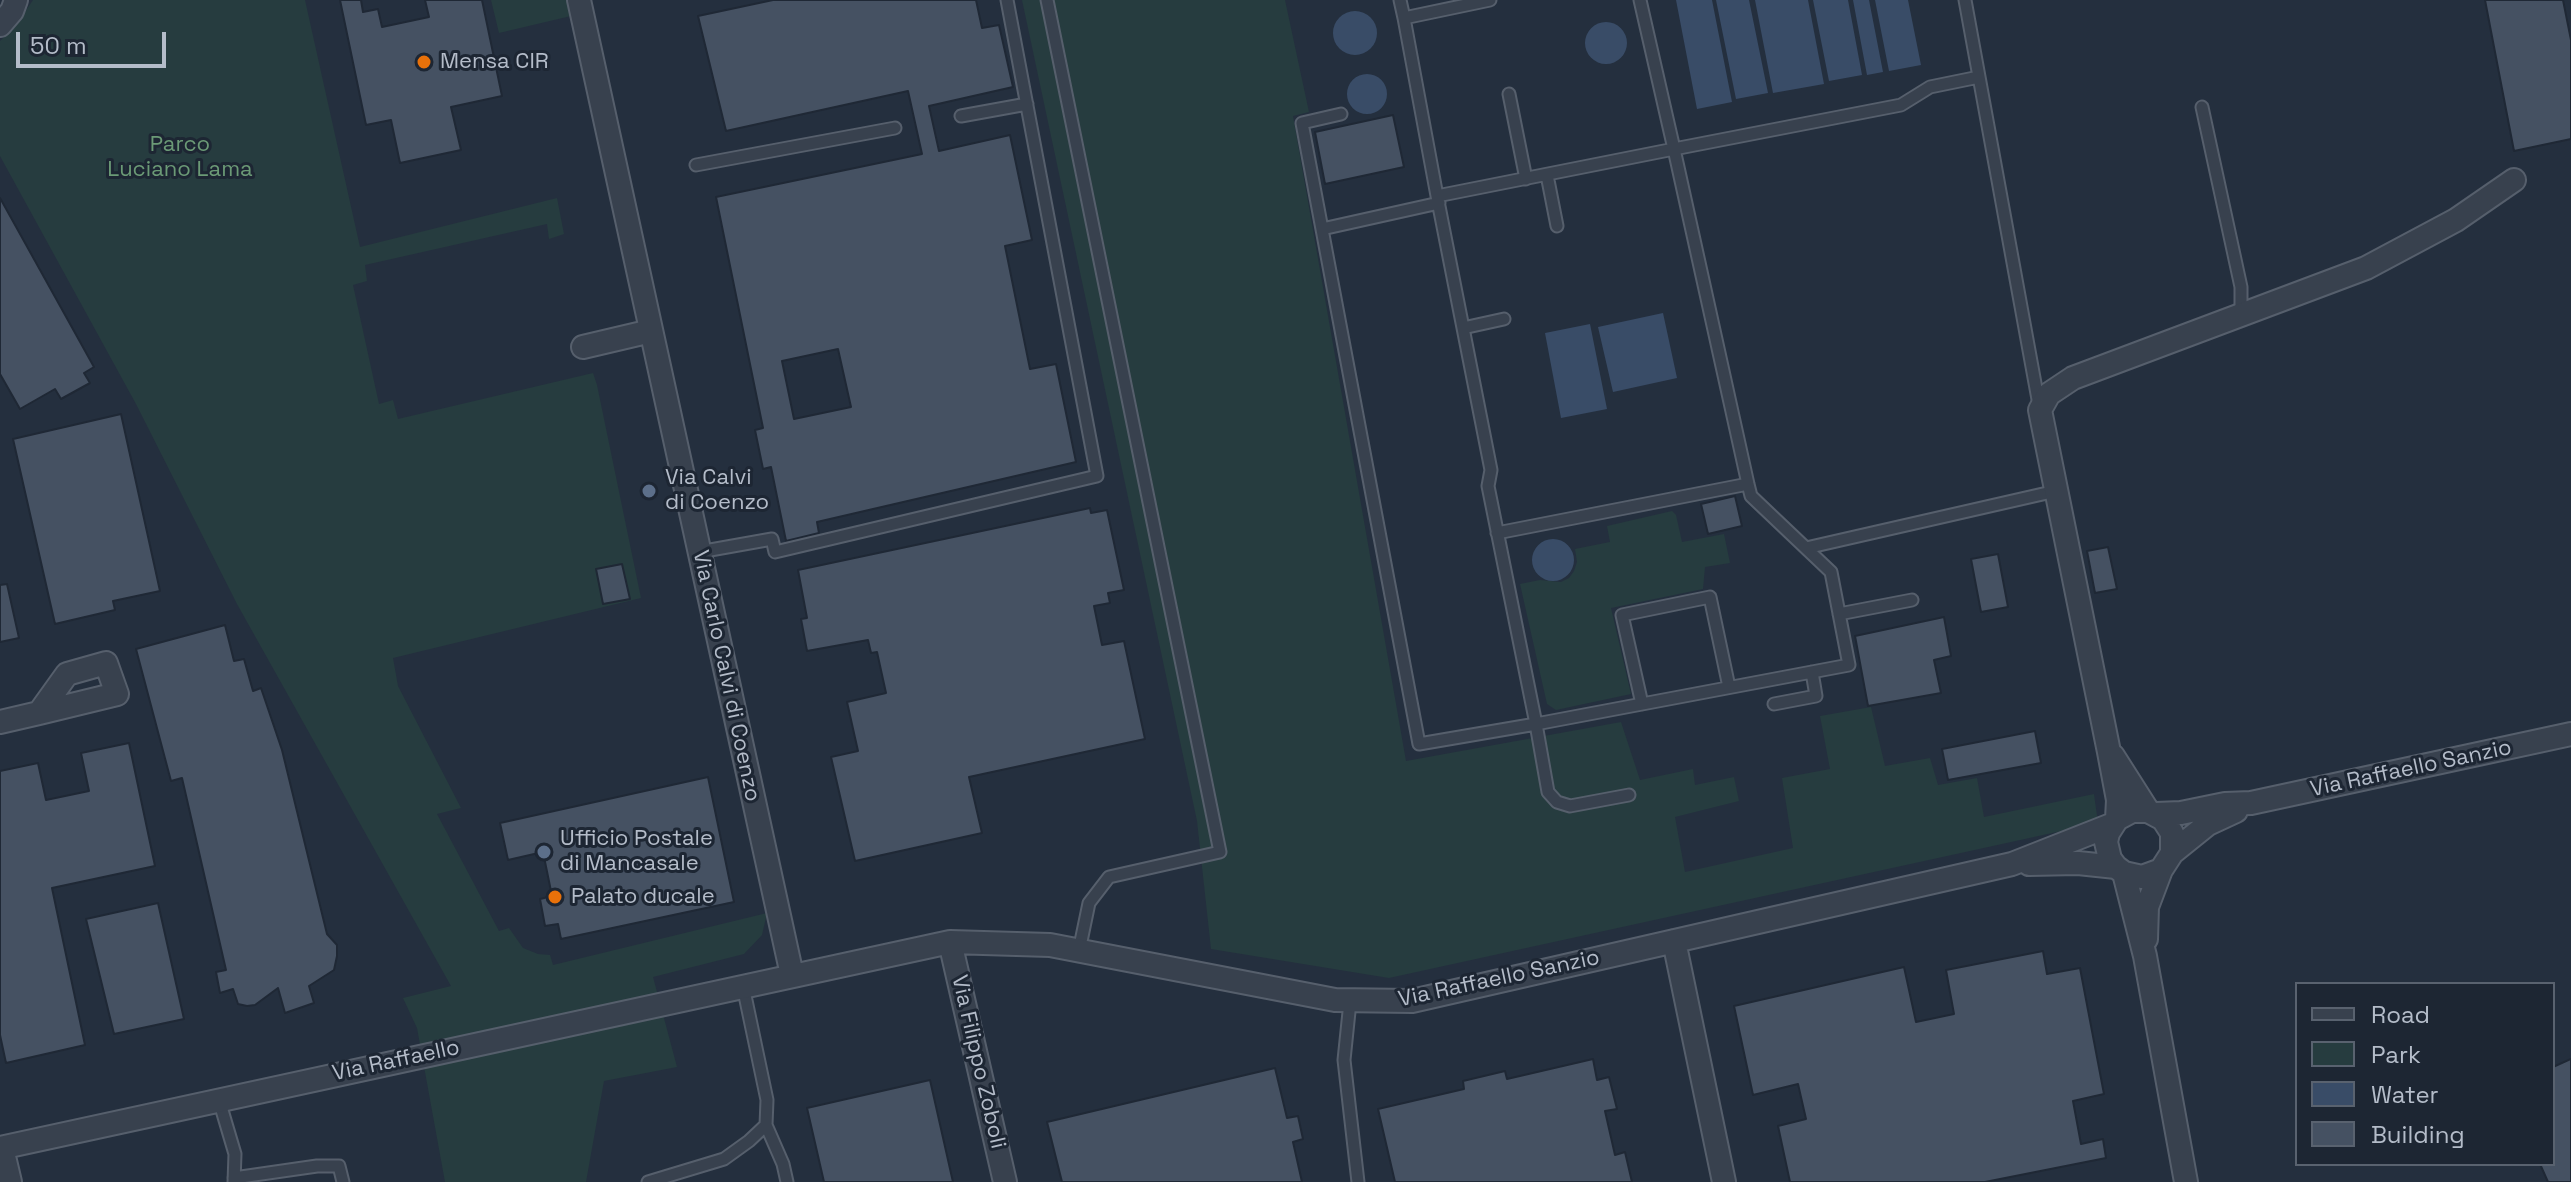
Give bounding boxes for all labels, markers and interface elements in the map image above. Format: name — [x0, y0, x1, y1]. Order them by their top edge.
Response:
scale bar — [20, 16, 170, 66]
text: 50 m — [30, 30, 87, 61]
place label: Mensa CIR — [440, 49, 549, 75]
marker: Mensa CIR — [415, 53, 433, 71]
park label: Parco Luciano Lama — [107, 132, 253, 184]
place label: Via Calvi di Coenzo — [665, 465, 769, 516]
marker: Via Calvi di Coenzo — [640, 482, 658, 500]
street label: Via Carlo Calvi di Coenzo — [686, 548, 766, 804]
street label: Via Raffaello Sanzio — [2308, 735, 2514, 803]
place label: Ufficio Postale di Mancasale — [560, 826, 713, 878]
marker: Ufficio Postale di Mancasale — [535, 843, 553, 861]
place label: Palato ducale — [571, 884, 715, 910]
marker: Palato ducale — [546, 888, 564, 906]
street label: Via Raffaello Sanzio — [1396, 945, 1602, 1013]
street label: Via Filippo Zoboli — [945, 973, 1011, 1151]
legend — [2295, 982, 2555, 1166]
text: Road — [2371, 999, 2430, 1030]
street label: Via Raffaello — [330, 1035, 462, 1087]
text: Park — [2371, 1039, 2421, 1070]
text: Water — [2371, 1079, 2439, 1110]
text: Building — [2371, 1119, 2465, 1150]

